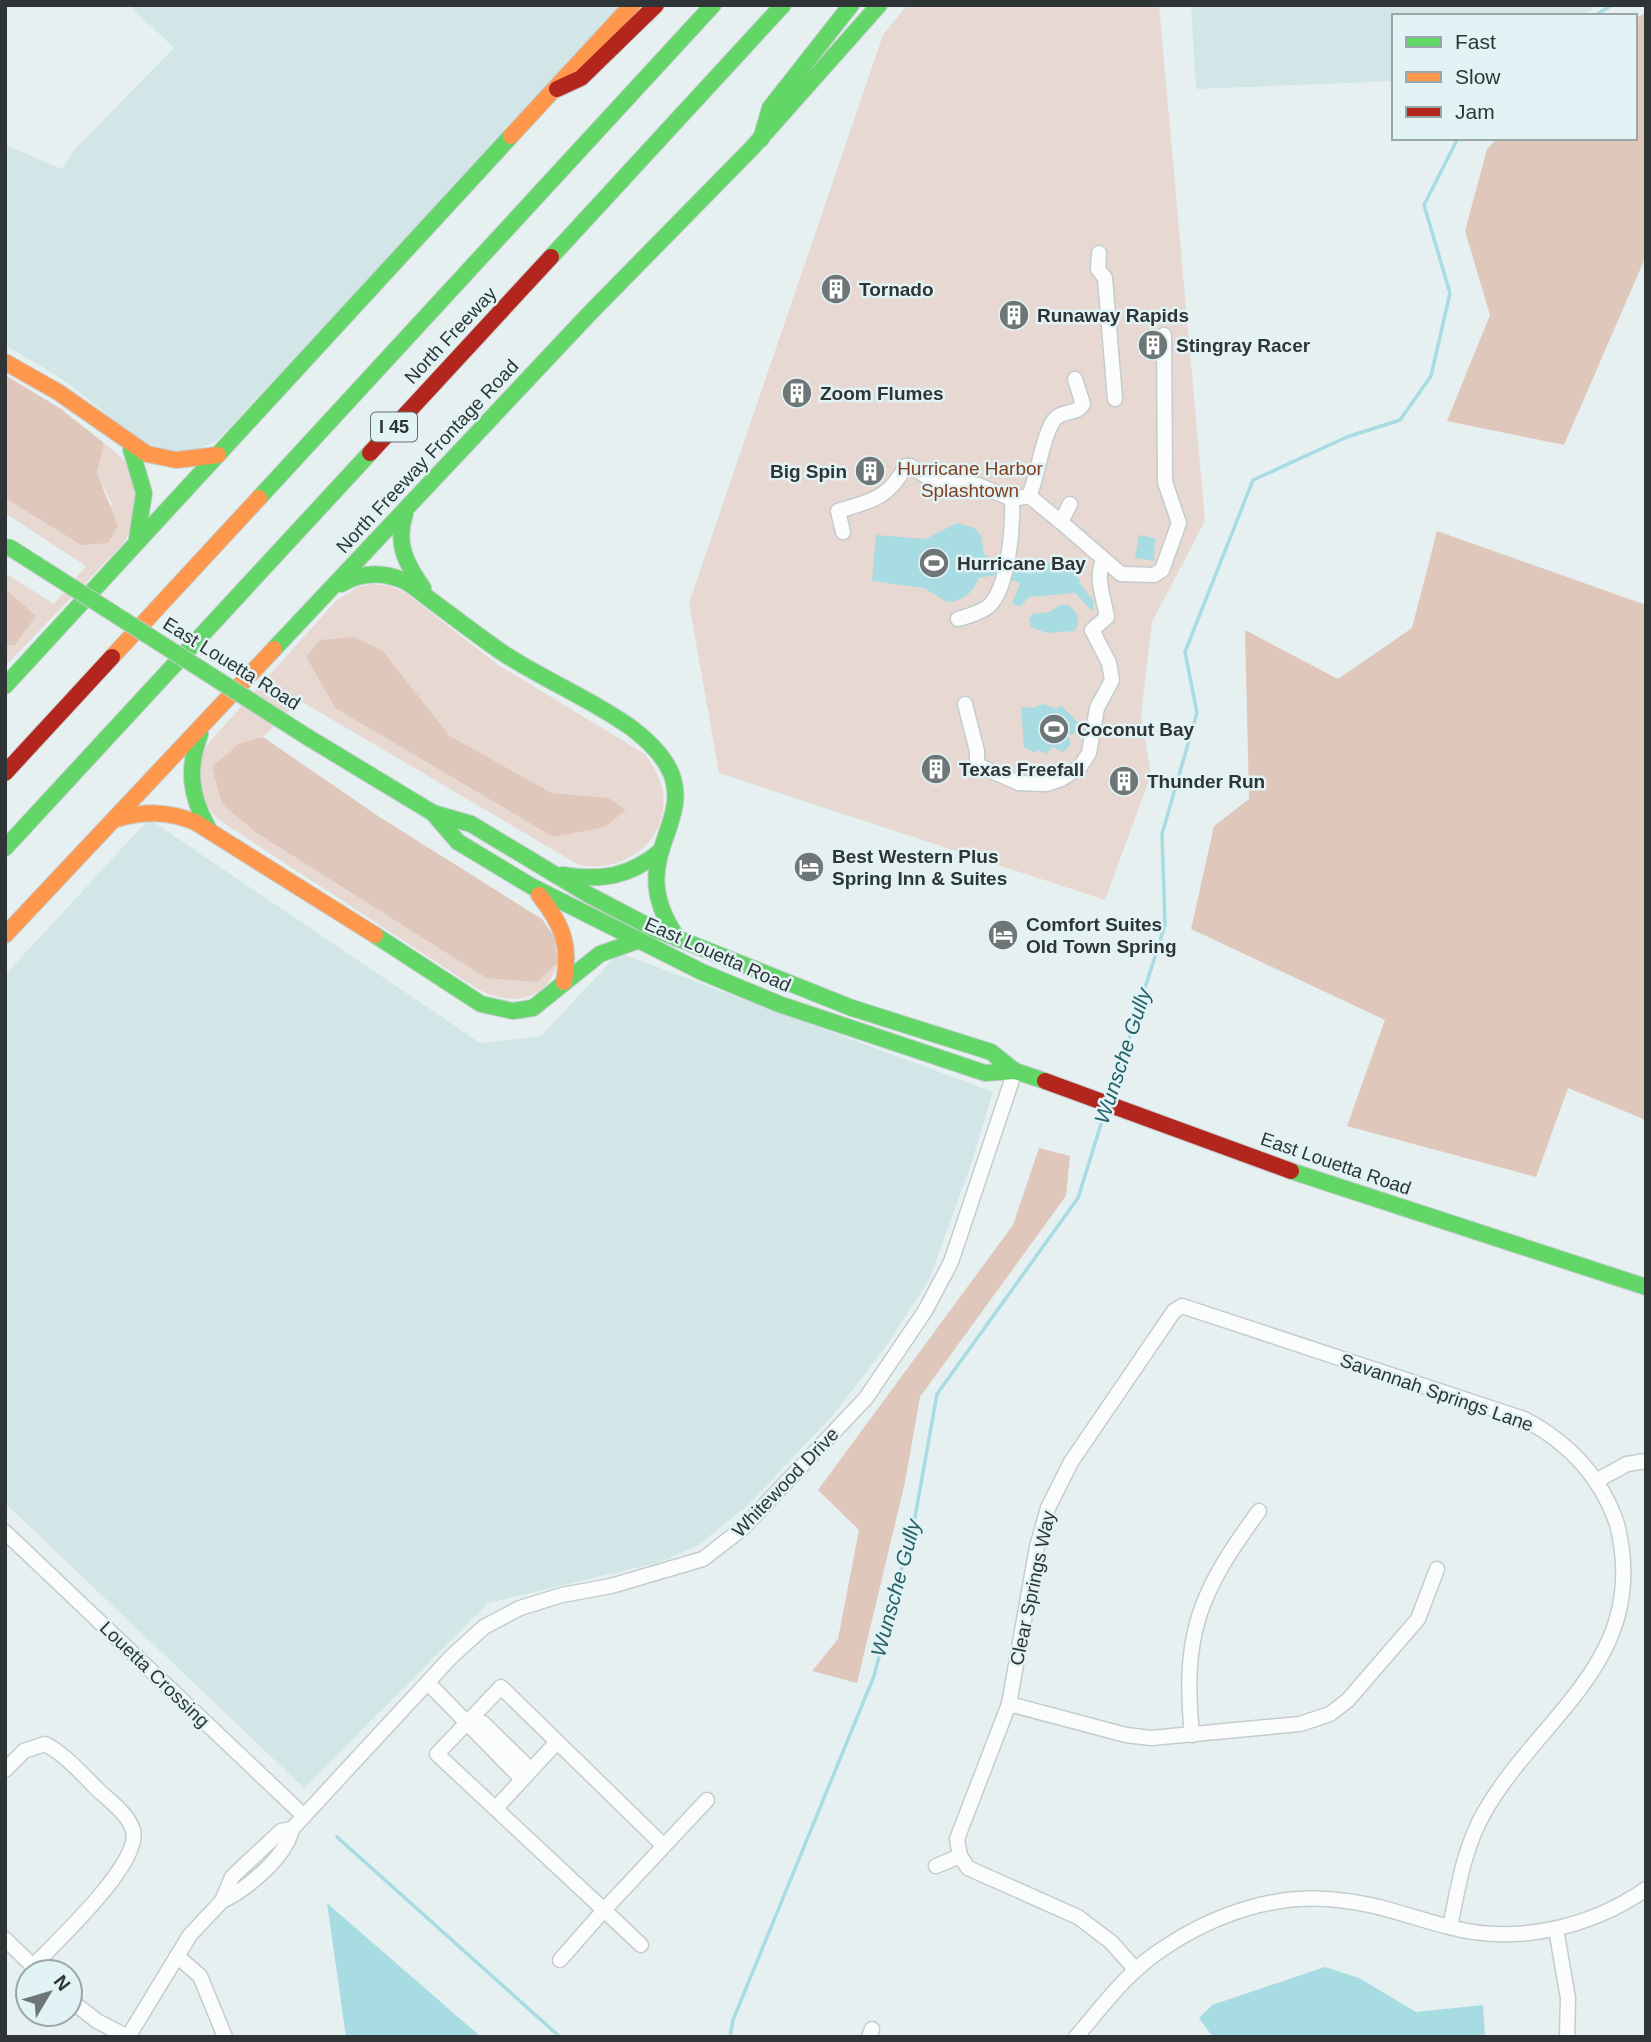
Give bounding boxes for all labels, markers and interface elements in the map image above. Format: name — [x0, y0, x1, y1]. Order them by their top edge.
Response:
legend — [1392, 14, 1637, 140]
text: Fast — [1455, 30, 1496, 53]
text: Slow — [1455, 65, 1501, 88]
text: Jam — [1455, 100, 1495, 123]
building icon: Tornado — [819, 272, 853, 306]
place label: Tornado — [859, 279, 934, 300]
street label: North Freeway — [400, 282, 501, 388]
building icon: Runaway Rapids — [997, 298, 1031, 332]
place label: Runaway Rapids — [1037, 305, 1189, 326]
building icon: Stingray Racer — [1136, 328, 1170, 362]
place label: Stingray Racer — [1176, 335, 1311, 356]
street label: North Freeway Frontage Road — [332, 355, 523, 557]
building icon: Zoom Flumes — [780, 376, 814, 410]
place label: Zoom Flumes — [820, 383, 944, 404]
road number: I 45 — [371, 412, 417, 442]
building icon: Big Spin — [853, 454, 887, 488]
park label: Hurricane Harbor Splashtown — [897, 458, 1044, 501]
place label: Big Spin — [770, 461, 847, 482]
sports icon: Hurricane Bay — [917, 546, 951, 580]
place label: Hurricane Bay — [957, 553, 1086, 574]
street label: East Louetta Road — [159, 613, 304, 714]
sports icon: Coconut Bay — [1037, 712, 1071, 746]
place label: Coconut Bay — [1077, 719, 1195, 740]
building icon: Texas Freefall — [919, 752, 953, 786]
place label: Texas Freefall — [959, 759, 1084, 780]
building icon: Thunder Run — [1107, 764, 1141, 798]
place label: Thunder Run — [1147, 771, 1265, 792]
place label: Best Western Plus Spring Inn & Suites — [832, 846, 1007, 889]
hotel icon: Best Western Plus Spring Inn & Suites — [792, 850, 826, 884]
street label: East Louetta Road — [642, 913, 794, 996]
place label: Comfort Suites Old Town Spring — [1026, 914, 1177, 957]
hotel icon: Comfort Suites Old Town Spring — [986, 918, 1020, 952]
water label: Wunsche Gully — [1090, 984, 1156, 1127]
street label: East Louetta Road — [1258, 1128, 1414, 1199]
street label: Savannah Springs Lane — [1338, 1350, 1536, 1435]
street label: Whitewood Drive — [728, 1423, 843, 1541]
street label: Clear Springs Way — [1006, 1508, 1059, 1667]
water label: Wunsche Gully — [866, 1515, 925, 1659]
street label: Louetta Crossing — [96, 1617, 214, 1732]
north arrow — [14, 1958, 84, 2028]
text: N — [50, 1971, 75, 1995]

